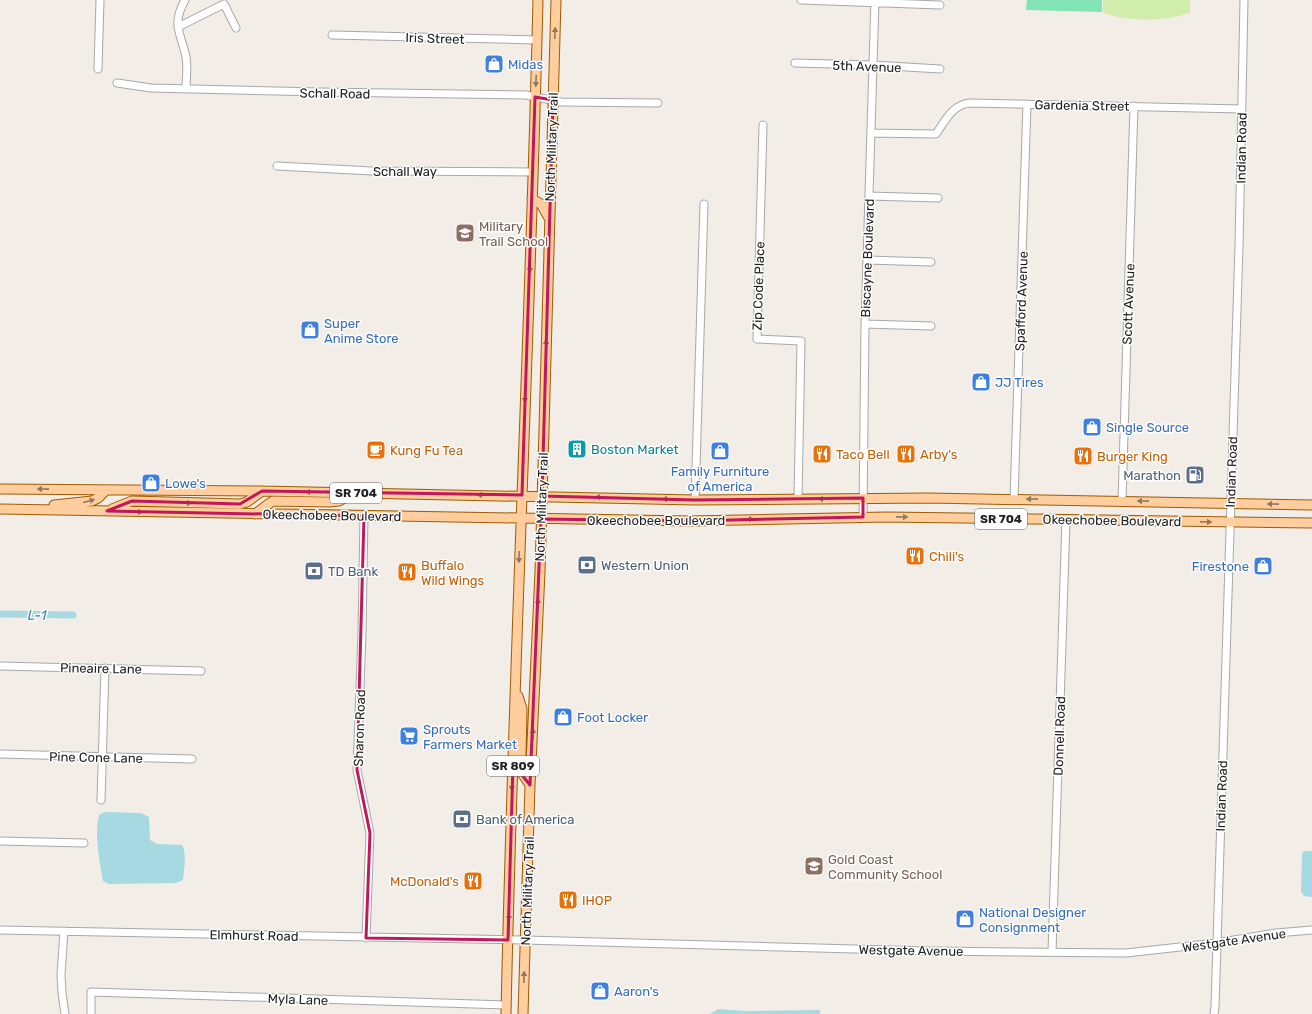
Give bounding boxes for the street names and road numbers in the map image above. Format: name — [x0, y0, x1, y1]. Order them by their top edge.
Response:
street label: Iris Street — [405, 30, 465, 47]
street label: 5th Avenue — [832, 58, 902, 75]
street label: Schall Road — [300, 85, 370, 102]
street label: North Military Trail — [542, 92, 561, 202]
street label: Gardenia Street — [1034, 97, 1130, 114]
street label: Indian Road — [1233, 112, 1250, 184]
street label: Schall Way — [373, 164, 437, 179]
street label: Biscayne Boulevard — [858, 198, 877, 318]
street label: Zip Code Place — [749, 241, 768, 331]
street label: Spafford Avenue — [1012, 251, 1031, 351]
street label: Scott Avenue — [1120, 263, 1137, 345]
street label: Indian Road — [1223, 436, 1240, 508]
street label: North Military Trail — [532, 452, 551, 562]
road number: SR 704 — [330, 483, 382, 503]
street label: Okeechobee Boulevard — [263, 507, 401, 524]
road number: SR 704 — [975, 509, 1027, 529]
street label: Okeechobee Boulevard — [1043, 512, 1181, 529]
street label: Okeechobee Boulevard — [587, 513, 725, 528]
street label: Pineaire Lane — [60, 660, 142, 677]
street label: Sharon Road — [351, 689, 368, 767]
street label: Donnell Road — [1051, 696, 1068, 776]
street label: Pine Cone Lane — [49, 749, 143, 766]
road number: SR 809 — [487, 756, 539, 776]
street label: Indian Road — [1213, 760, 1230, 832]
street label: North Military Trail — [518, 836, 537, 946]
street label: Westgate Avenue — [1181, 926, 1287, 956]
street label: Elmhurst Road — [209, 927, 299, 944]
street label: Westgate Avenue — [858, 942, 963, 960]
street label: Myla Lane — [267, 991, 329, 1008]

